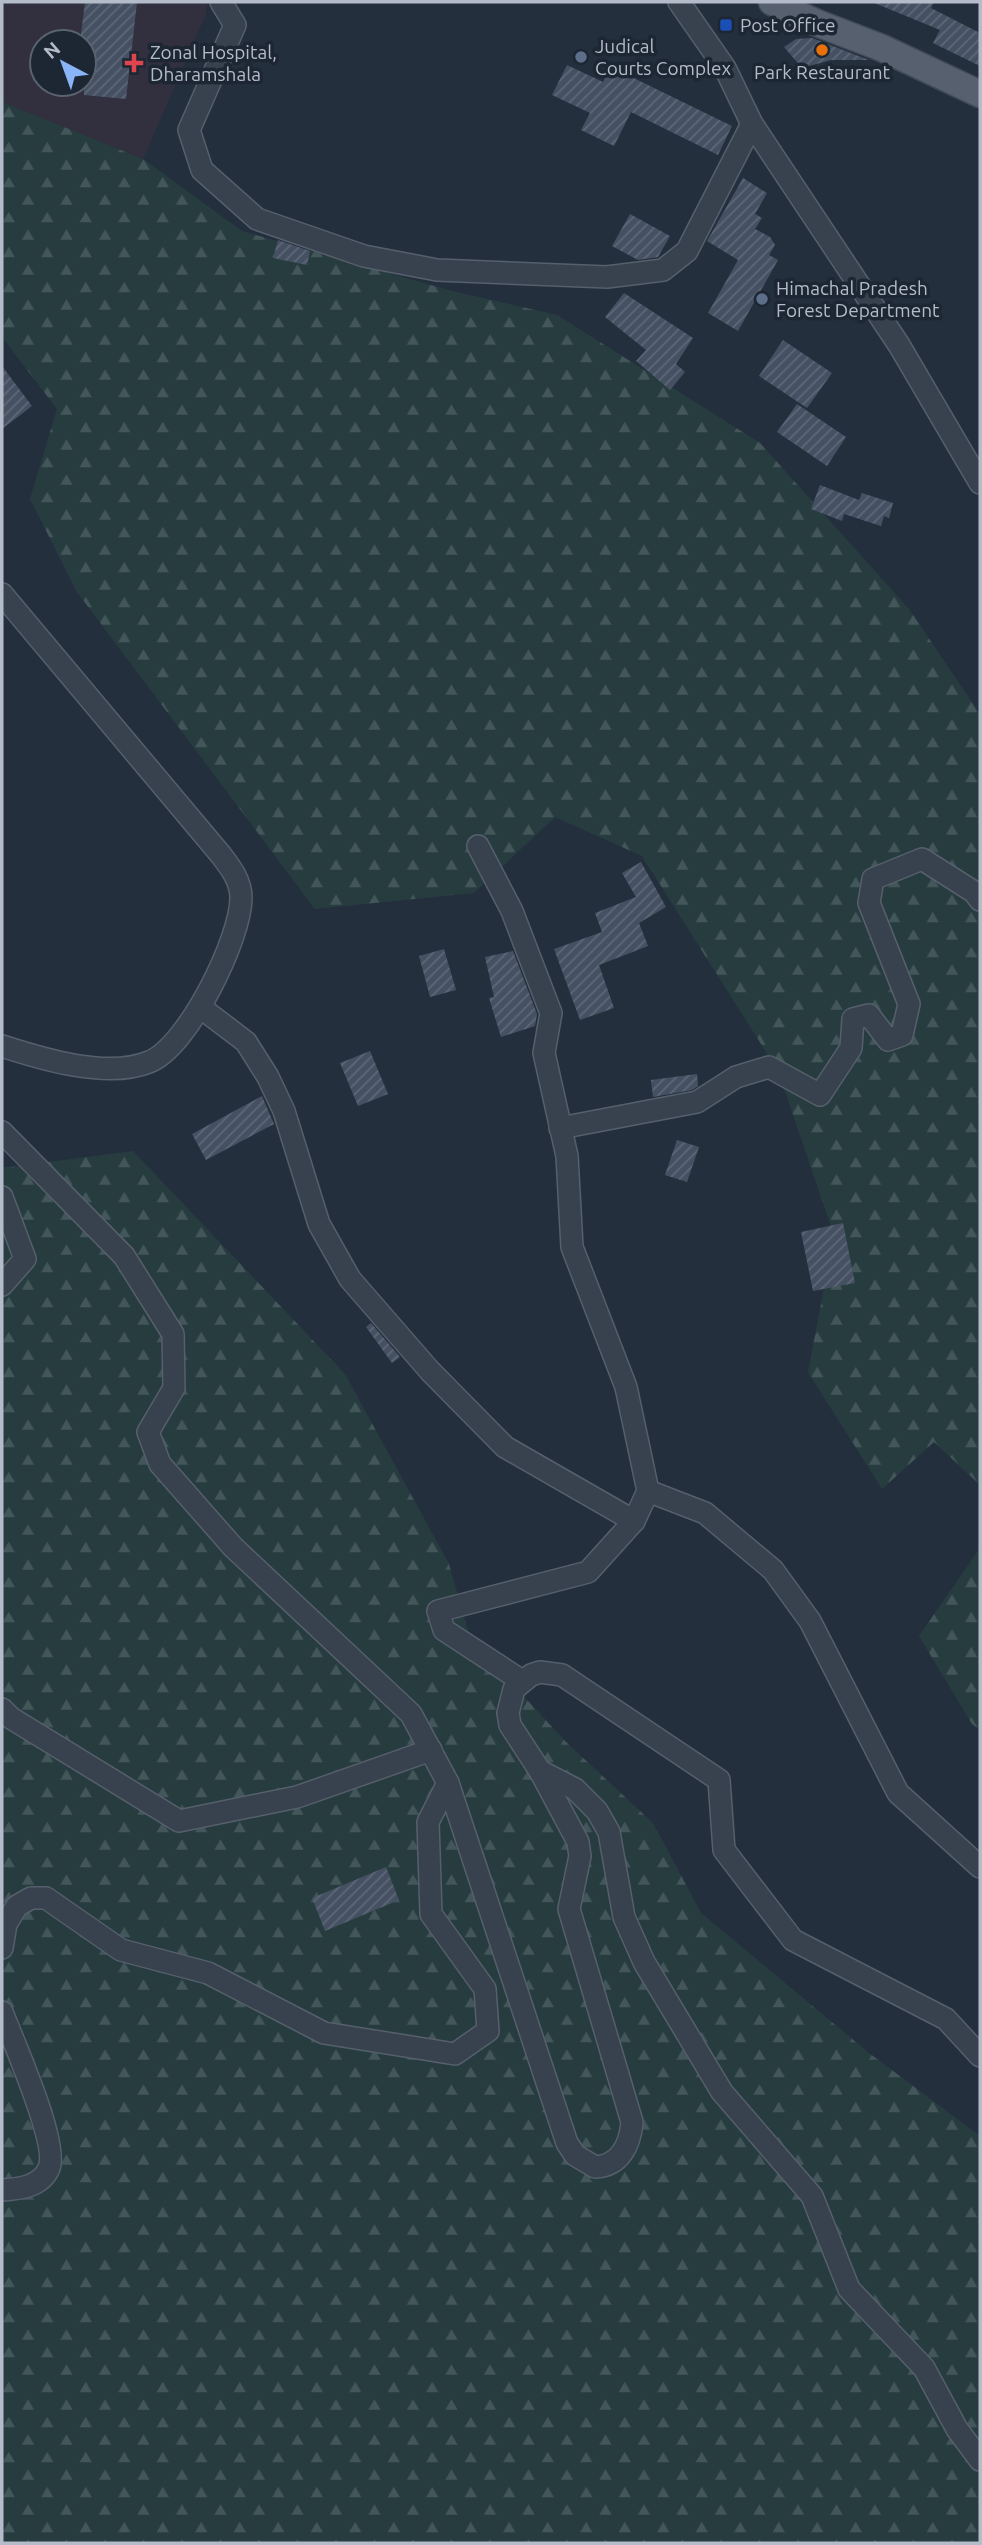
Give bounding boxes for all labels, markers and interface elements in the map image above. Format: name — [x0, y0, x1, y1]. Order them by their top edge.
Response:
place label: Post Office — [740, 14, 835, 36]
marker: Post Office — [718, 17, 734, 33]
north arrow — [28, 28, 98, 98]
place label: Judical Courts Complex — [595, 35, 732, 79]
text: N — [39, 37, 64, 63]
place label: Zonal Hospital, Dharamshala — [150, 41, 277, 85]
marker: Park Restaurant — [814, 42, 830, 58]
marker: Judical Courts Complex — [573, 49, 589, 65]
marker: Zonal Hospital, Dharamshala — [124, 53, 144, 73]
place label: Park Restaurant — [754, 61, 891, 83]
place label: Himachal Pradesh Forest Department — [776, 277, 940, 321]
marker: Himachal Pradesh Forest Department — [754, 291, 770, 307]

